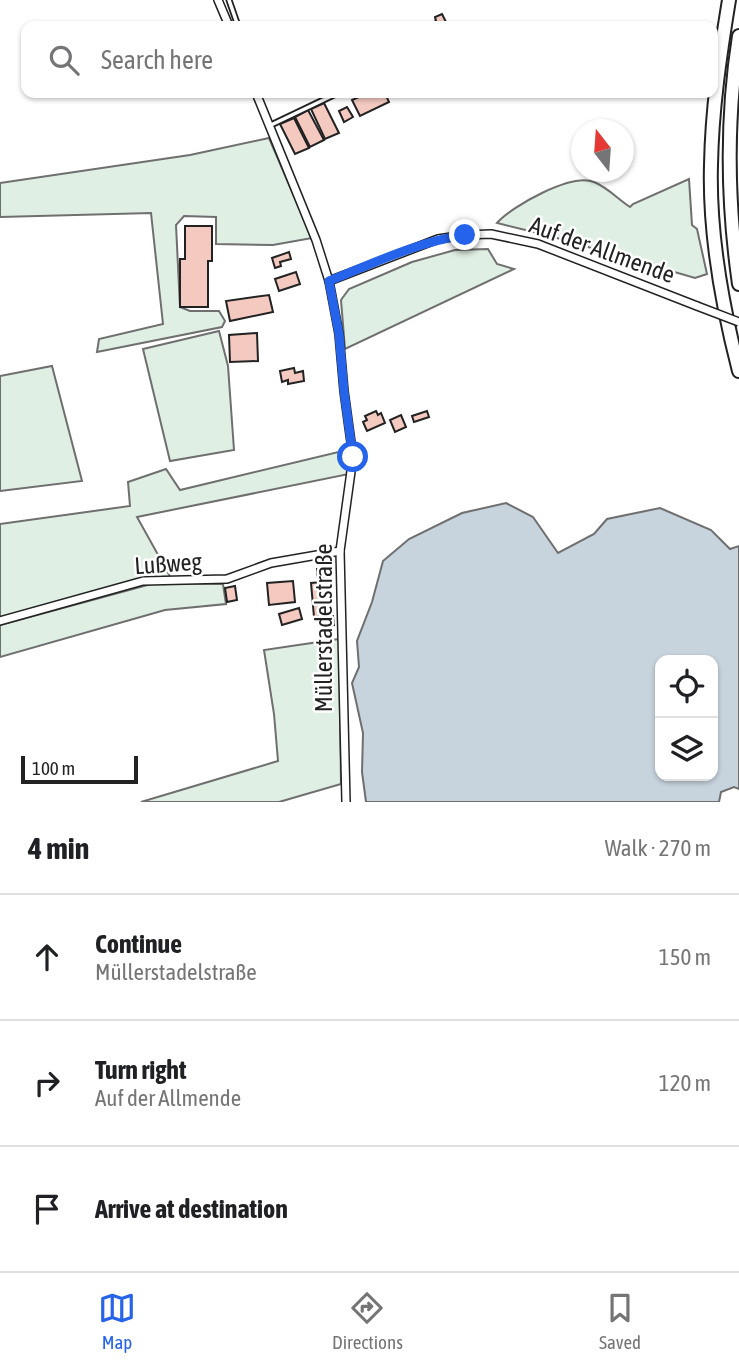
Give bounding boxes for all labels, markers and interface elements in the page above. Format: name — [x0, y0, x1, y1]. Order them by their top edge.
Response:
search box — [21, 21, 718, 98]
icon: search — [45, 41, 83, 79]
text: Search here — [101, 45, 213, 75]
north arrow — [571, 119, 634, 182]
street label: Auf der Allmende — [526, 211, 678, 288]
route end — [449, 219, 480, 250]
route start — [337, 441, 368, 472]
street label: Müllerstadelstraße — [310, 544, 337, 712]
street label: Lußweg — [133, 548, 203, 579]
map controls — [655, 655, 718, 781]
button: locate — [655, 655, 718, 718]
button: layers — [655, 718, 718, 781]
scale bar — [21, 753, 138, 785]
text: 100 m — [32, 757, 75, 779]
text: 4 min — [28, 831, 89, 865]
text: Walk · 270 m — [605, 835, 711, 861]
text: Continue — [95, 929, 182, 959]
icon: ahead — [28, 938, 66, 976]
text: 150 m — [659, 944, 711, 970]
text: Müllerstadelstraße — [95, 959, 257, 985]
text: Turn right — [95, 1055, 186, 1085]
icon: right — [28, 1064, 66, 1102]
text: 120 m — [659, 1070, 711, 1096]
text: Auf der Allmende — [95, 1085, 241, 1111]
icon: arrive — [28, 1190, 66, 1228]
text: Arrive at destination — [95, 1194, 288, 1224]
tab: Map — [98, 1289, 136, 1353]
tab: Directions — [332, 1289, 403, 1353]
tab: Saved — [599, 1289, 641, 1353]

